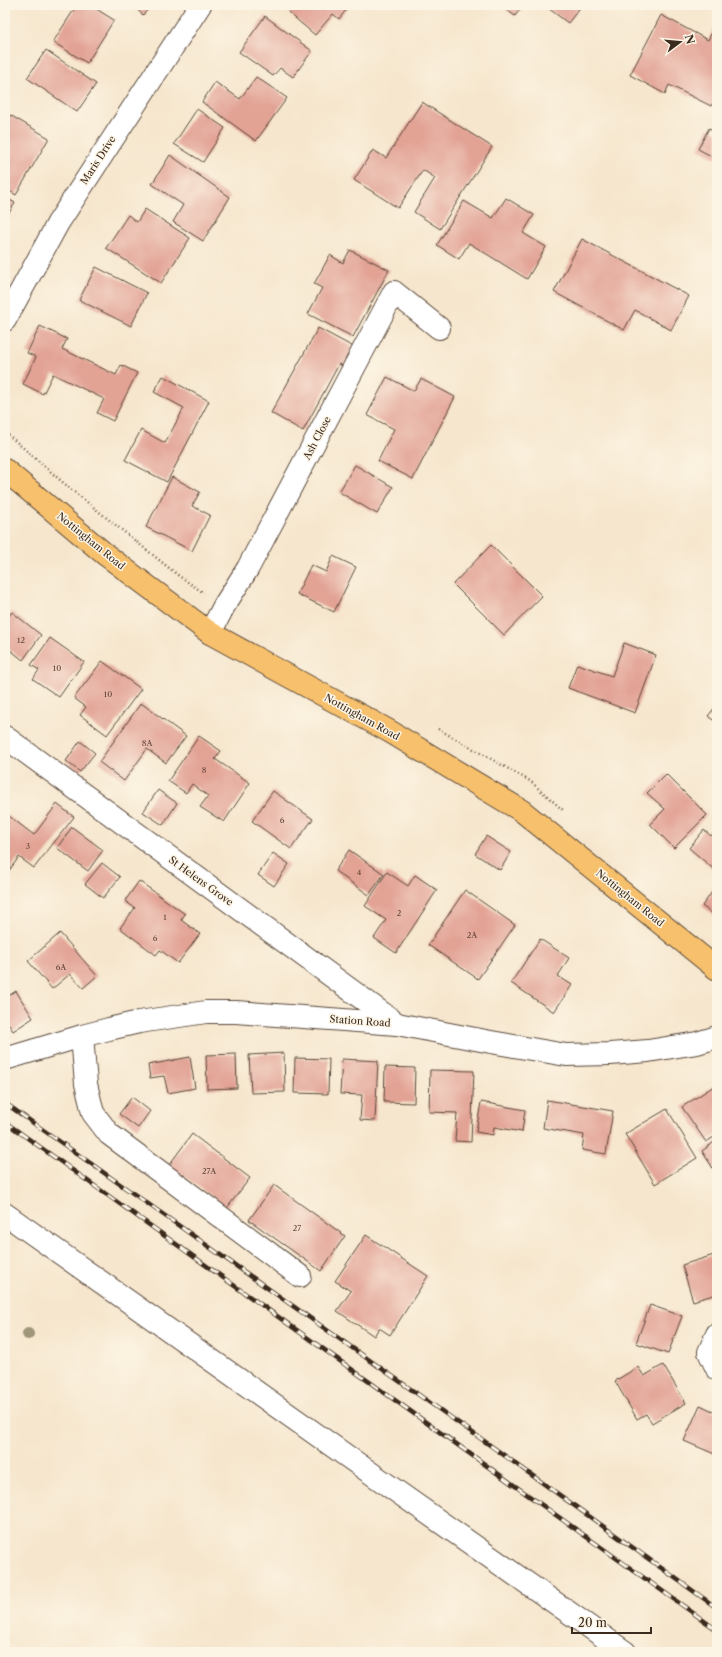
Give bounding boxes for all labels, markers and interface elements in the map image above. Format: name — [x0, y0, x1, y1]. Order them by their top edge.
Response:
north arrow — [660, 22, 700, 62]
text: N — [682, 33, 698, 46]
street label: Maris Drive — [77, 133, 119, 187]
street label: Ash Close — [300, 414, 334, 463]
street label: Nottingham Road — [54, 510, 128, 572]
house number: 12 — [17, 635, 25, 645]
house number: 10 — [53, 663, 61, 673]
house number: 10 — [104, 689, 112, 699]
street label: Nottingham Road — [322, 691, 402, 743]
house number: 8A — [142, 738, 153, 748]
house number: 8 — [202, 765, 207, 775]
house number: 6 — [280, 815, 285, 825]
house number: 3 — [26, 841, 30, 851]
street label: St Helens Grove — [166, 853, 236, 909]
house number: 4 — [357, 867, 362, 877]
street label: Nottingham Road — [593, 867, 667, 929]
house number: 2 — [397, 908, 402, 918]
house number: 1 — [163, 912, 167, 922]
house number: 2A — [467, 930, 478, 940]
house number: 6 — [153, 933, 158, 943]
house number: 6A — [56, 962, 67, 972]
street label: Station Road — [329, 1012, 391, 1030]
house number: 27A — [202, 1166, 217, 1176]
house number: 27 — [293, 1223, 301, 1233]
scale bar — [572, 1609, 651, 1635]
text: 20 m — [578, 1615, 607, 1630]

